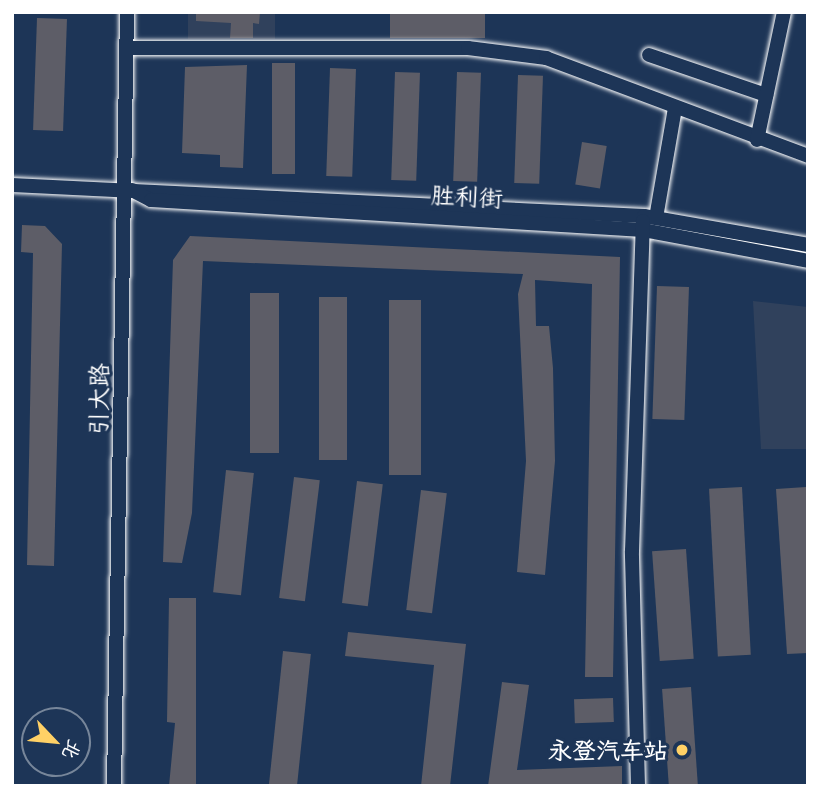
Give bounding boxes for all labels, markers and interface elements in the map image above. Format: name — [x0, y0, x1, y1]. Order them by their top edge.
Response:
street label: 胜利街 — [430, 180, 504, 212]
street label: 引大路 — [83, 363, 113, 435]
north arrow — [21, 707, 91, 777]
text: 北 — [56, 736, 90, 765]
place label: 永登汽车站 — [548, 736, 668, 764]
marker: 永登汽车站 — [674, 742, 690, 758]

